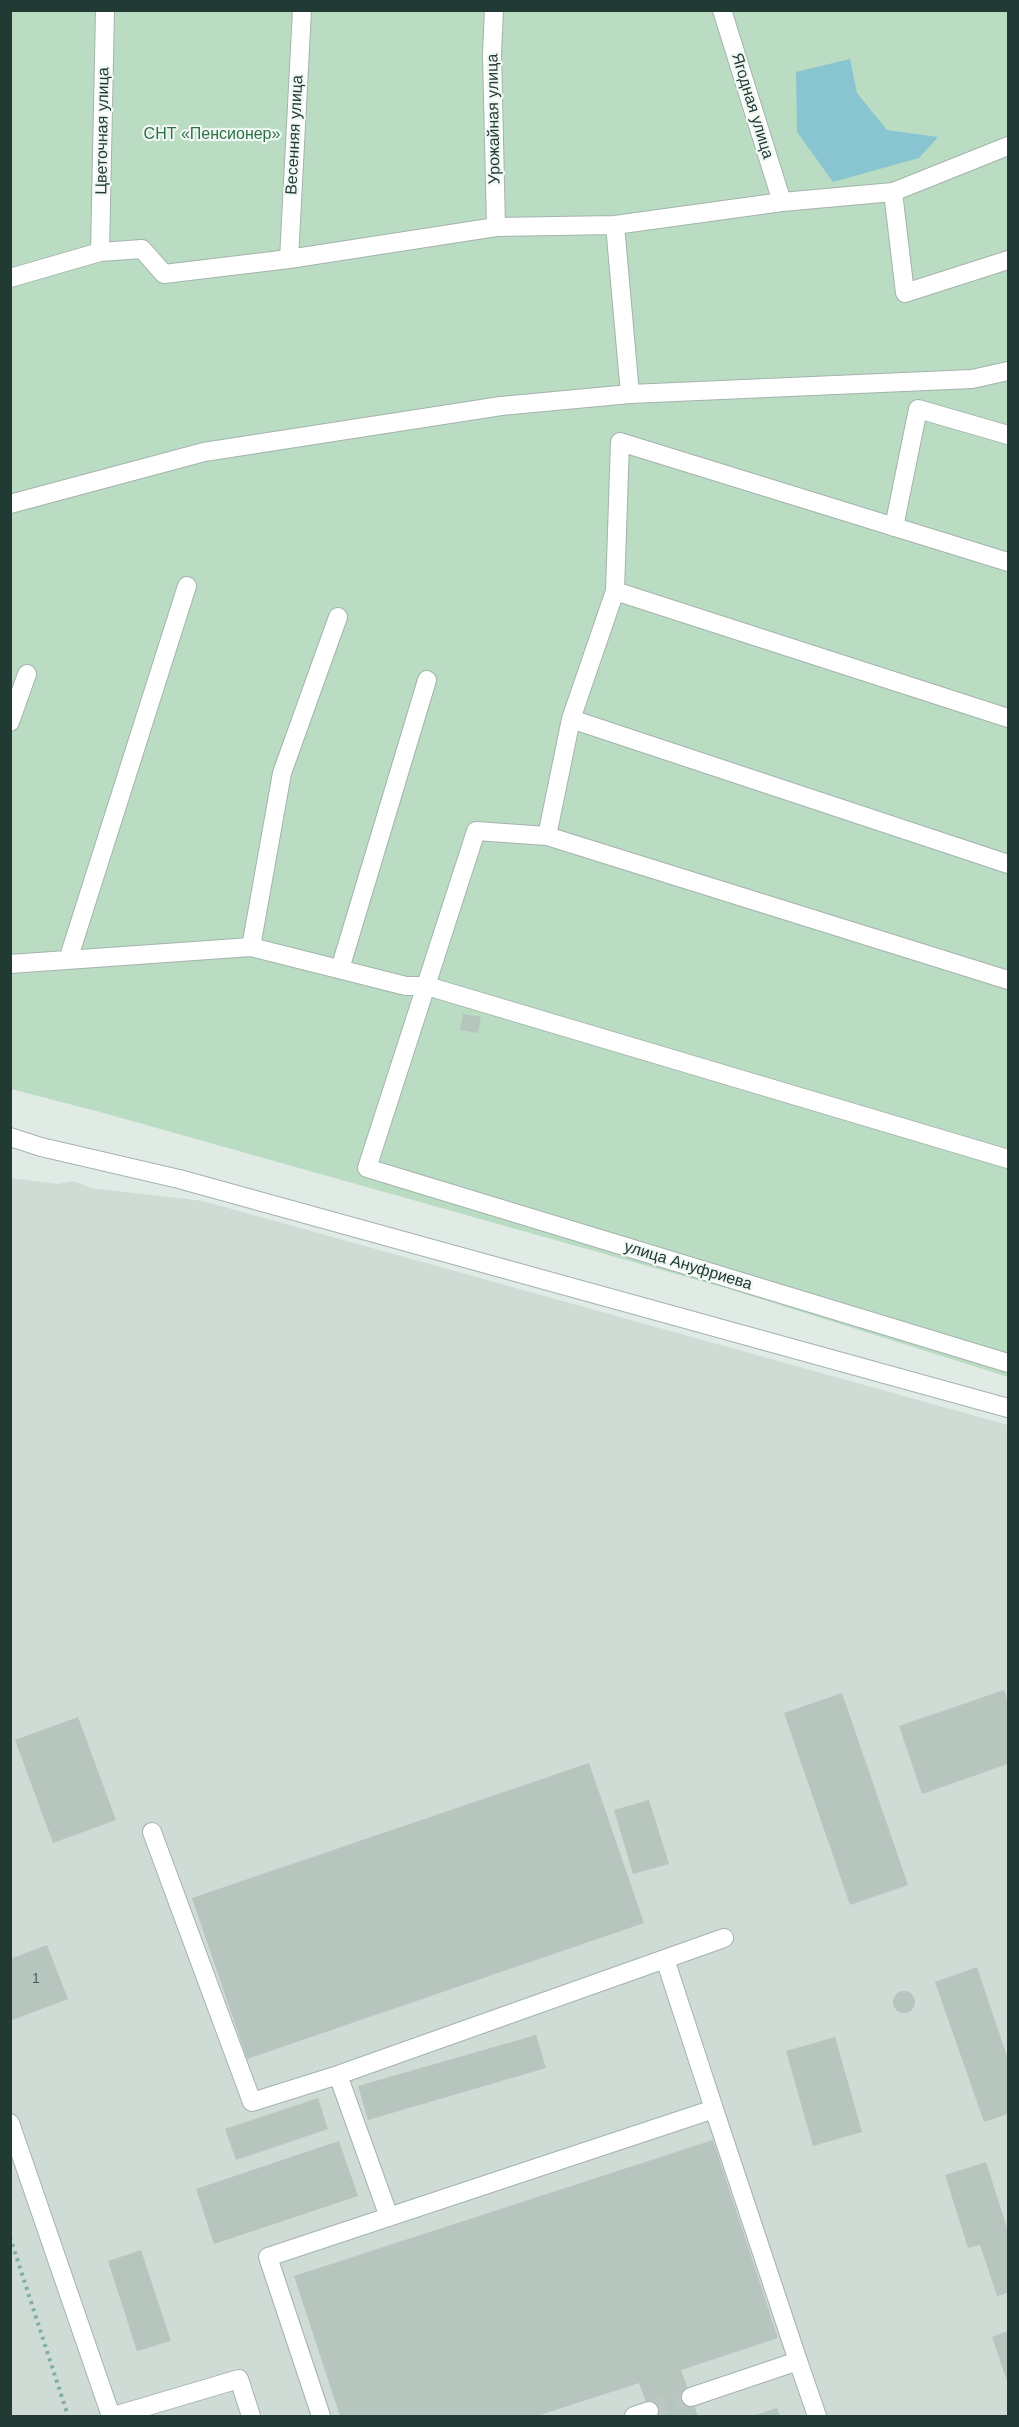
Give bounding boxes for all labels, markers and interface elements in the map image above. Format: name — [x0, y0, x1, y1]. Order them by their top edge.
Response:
street label: Ягодная улица — [727, 51, 777, 161]
street label: Урожайная улица — [483, 54, 505, 184]
street label: Цветочная улица — [92, 67, 114, 195]
street label: Весенняя улица — [282, 75, 308, 195]
park label: СНТ «Пенсионер» — [144, 125, 280, 145]
street label: улица Ануфриева — [622, 1237, 754, 1295]
house number: 1 — [32, 1971, 40, 1987]

